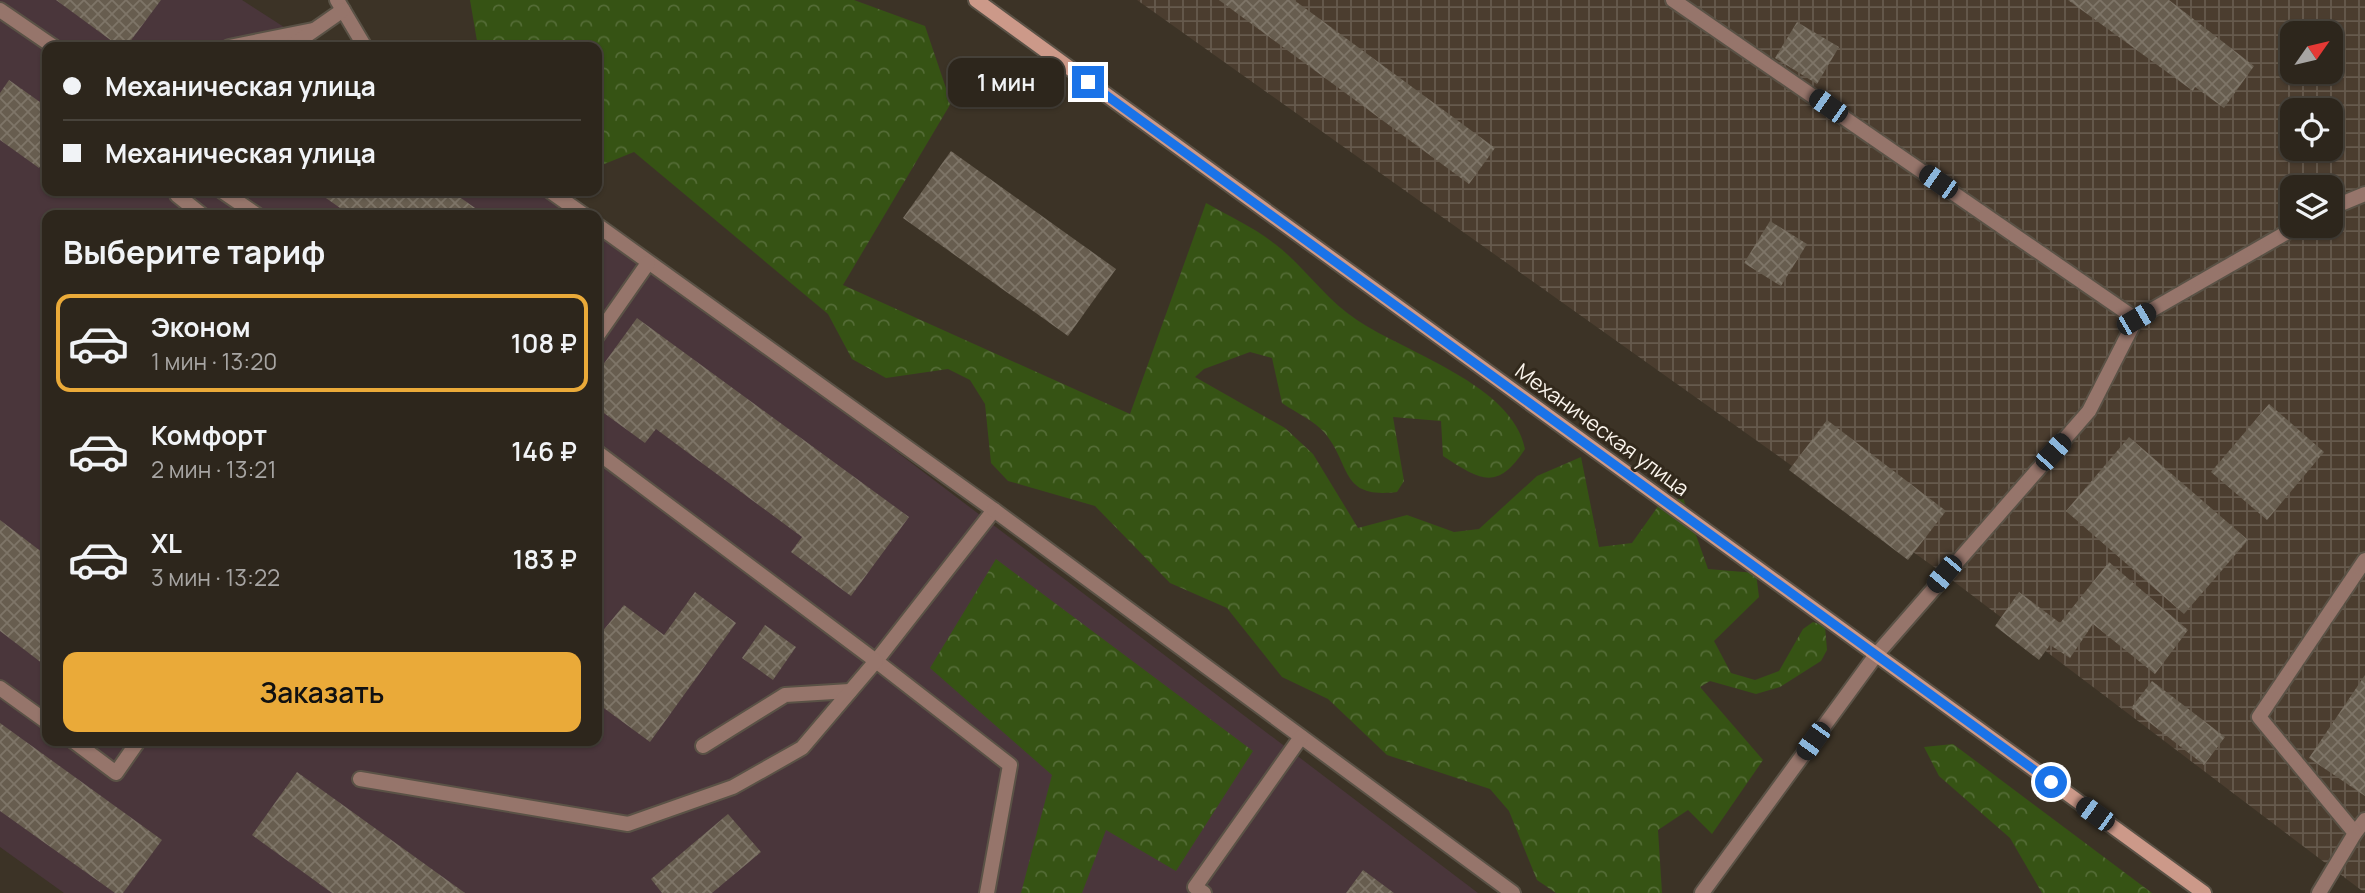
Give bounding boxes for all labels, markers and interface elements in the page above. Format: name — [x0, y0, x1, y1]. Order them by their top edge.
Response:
north arrow — [2280, 21, 2343, 84]
map controls — [2280, 21, 2343, 238]
callout: 1 мин — [948, 57, 1064, 106]
text: 1 мин — [977, 66, 1035, 98]
route end — [1072, 66, 1104, 98]
text: Механическая улица — [105, 68, 376, 104]
car — [1805, 85, 1852, 127]
button: locate — [2280, 98, 2343, 161]
text: Механическая улица — [105, 135, 376, 171]
car — [1915, 161, 1962, 203]
button: layers — [2280, 175, 2343, 238]
text: Выберите тариф — [63, 230, 325, 274]
car — [2113, 299, 2160, 339]
text: Эконом — [151, 309, 251, 345]
icon: car — [67, 312, 130, 375]
text: 108 ₽ — [511, 325, 577, 361]
text: 1 мин · 13:20 — [151, 345, 277, 377]
street label: Механическая улица — [1510, 357, 1695, 502]
text: Комфорт — [151, 417, 267, 453]
icon: car — [67, 420, 130, 483]
car — [2032, 429, 2075, 475]
text: 146 ₽ — [511, 433, 577, 469]
text: 2 мин · 13:21 — [151, 453, 276, 485]
text: XL — [151, 525, 182, 561]
icon: car — [67, 528, 130, 591]
text: 183 ₽ — [513, 541, 577, 577]
car — [1923, 551, 1966, 597]
text: 3 мин · 13:22 — [151, 561, 280, 593]
button: Заказать — [63, 652, 581, 732]
car — [1793, 718, 1834, 764]
route start — [2035, 766, 2067, 798]
car — [2072, 793, 2119, 835]

